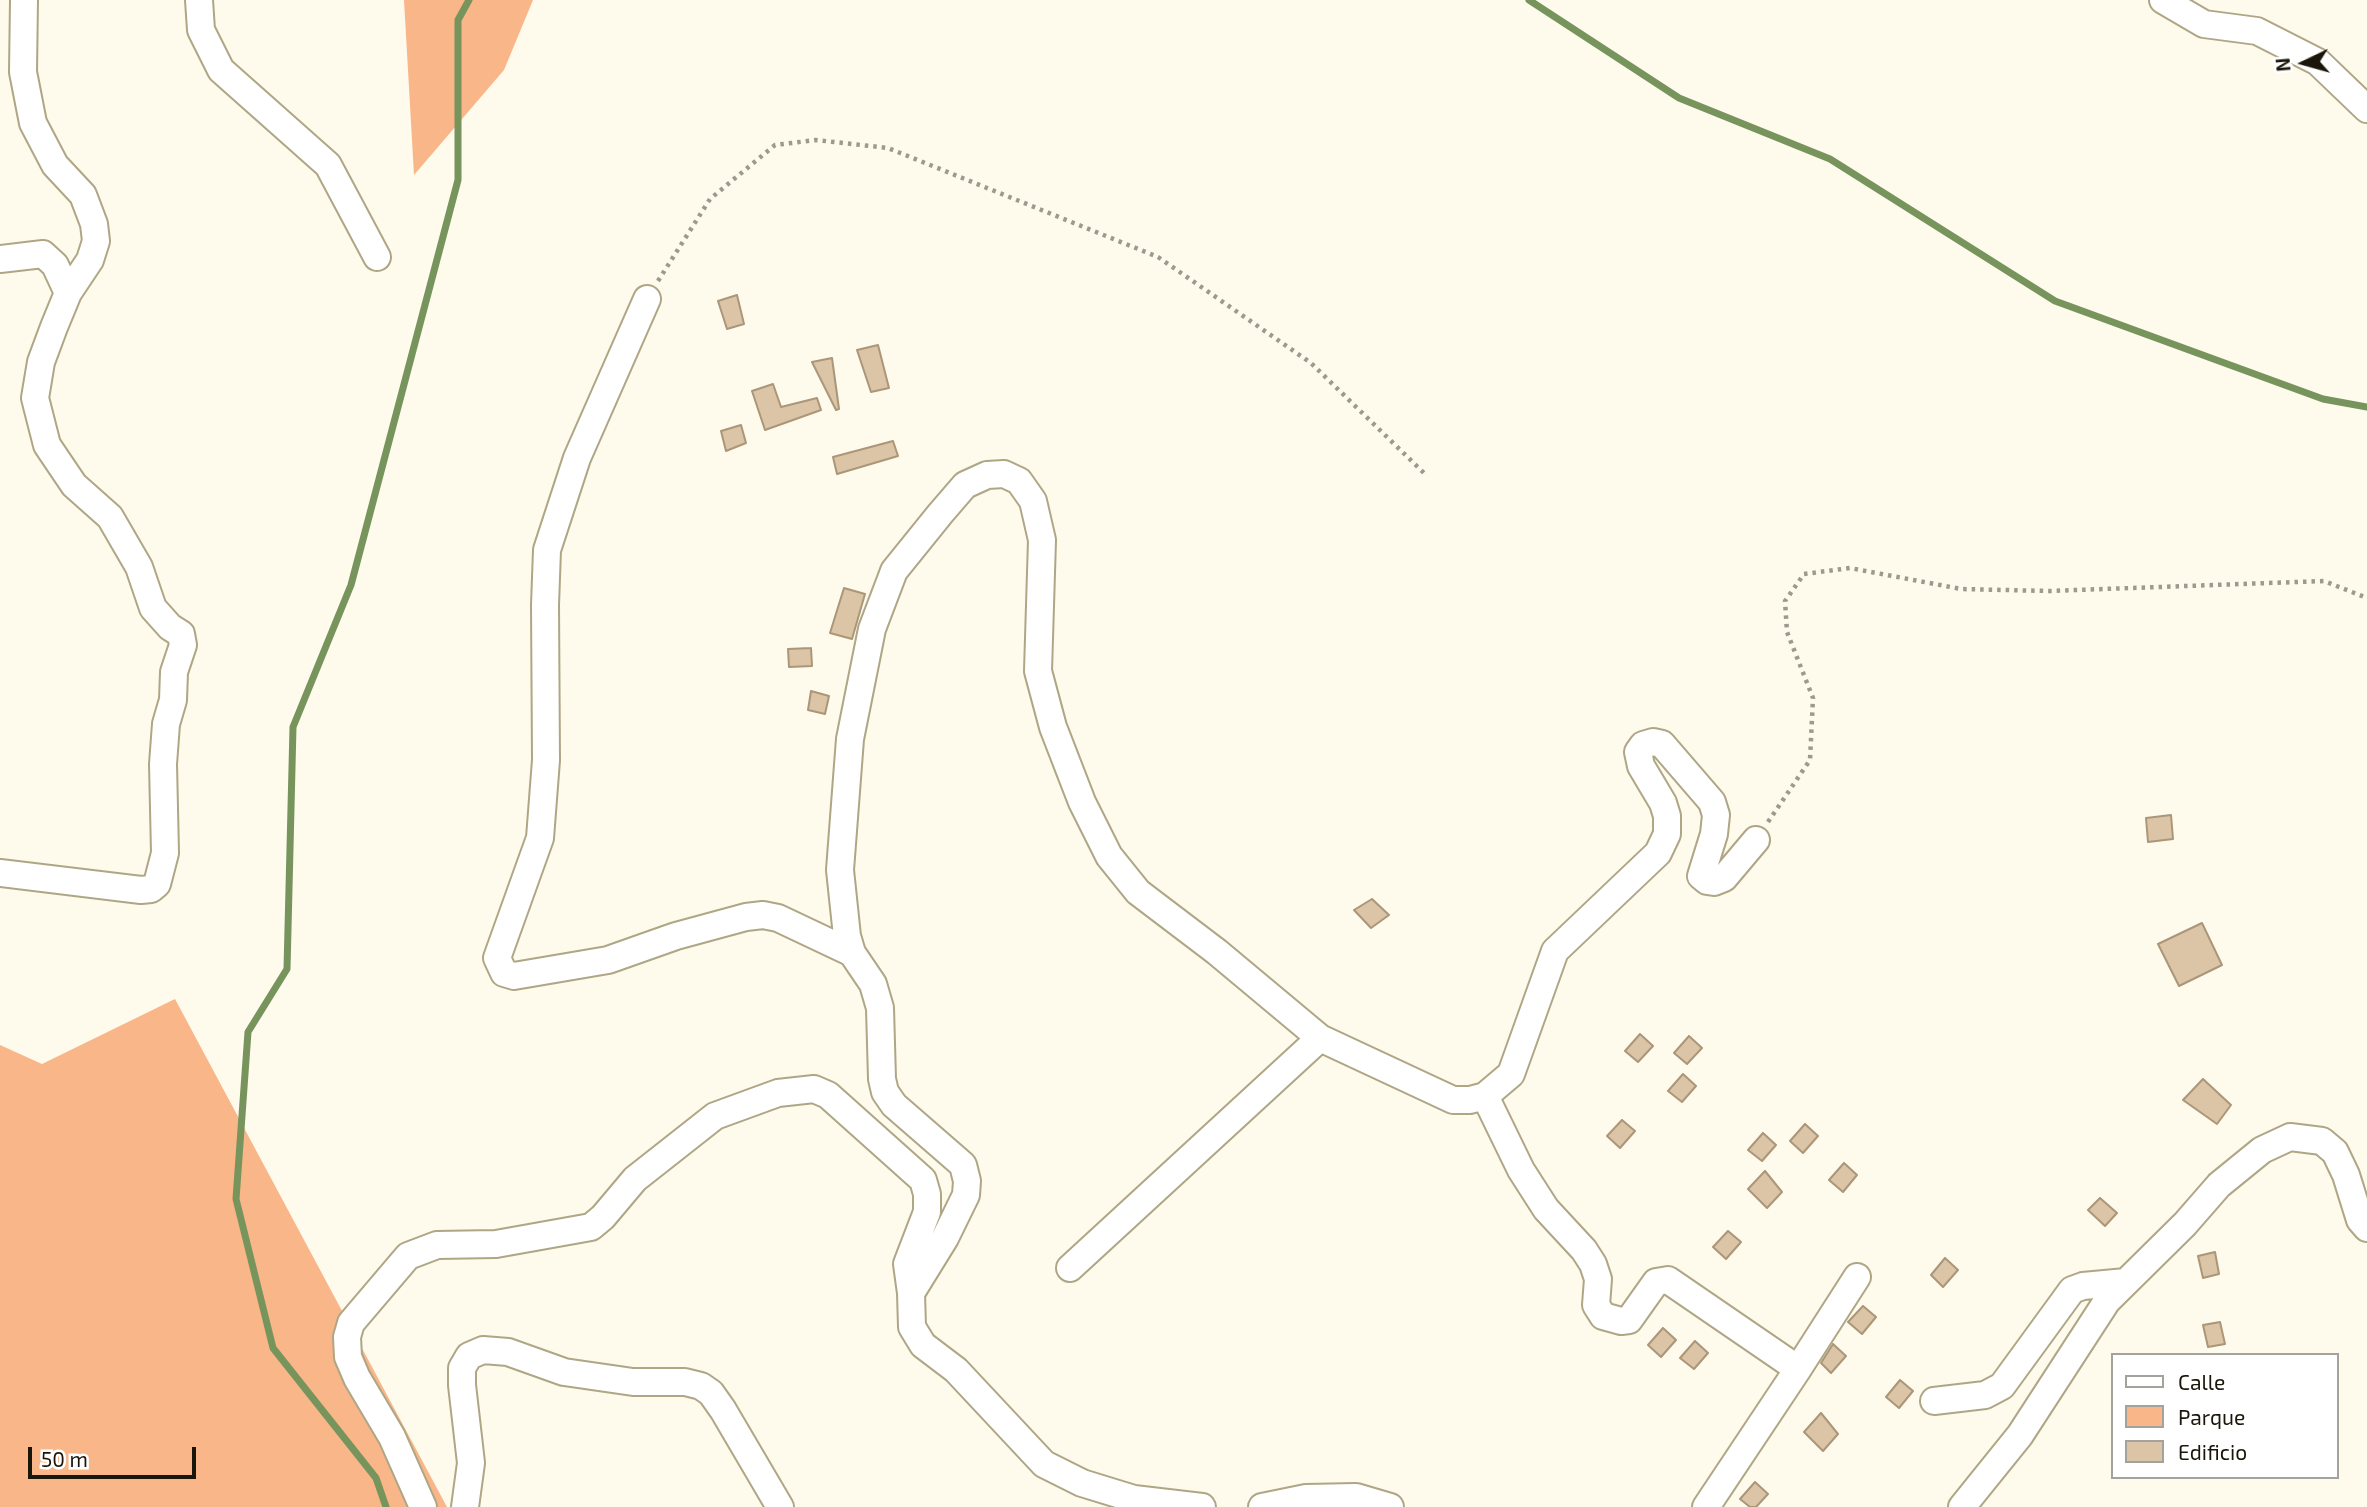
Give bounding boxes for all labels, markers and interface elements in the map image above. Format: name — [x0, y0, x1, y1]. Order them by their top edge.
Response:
north arrow — [2269, 28, 2339, 98]
text: N — [2271, 57, 2295, 73]
legend — [2112, 1353, 2339, 1479]
text: Calle — [2178, 1369, 2225, 1394]
text: Parque — [2178, 1404, 2245, 1429]
scale bar — [32, 1434, 200, 1478]
text: Edificio — [2178, 1439, 2247, 1464]
text: 50 m — [41, 1446, 88, 1471]

